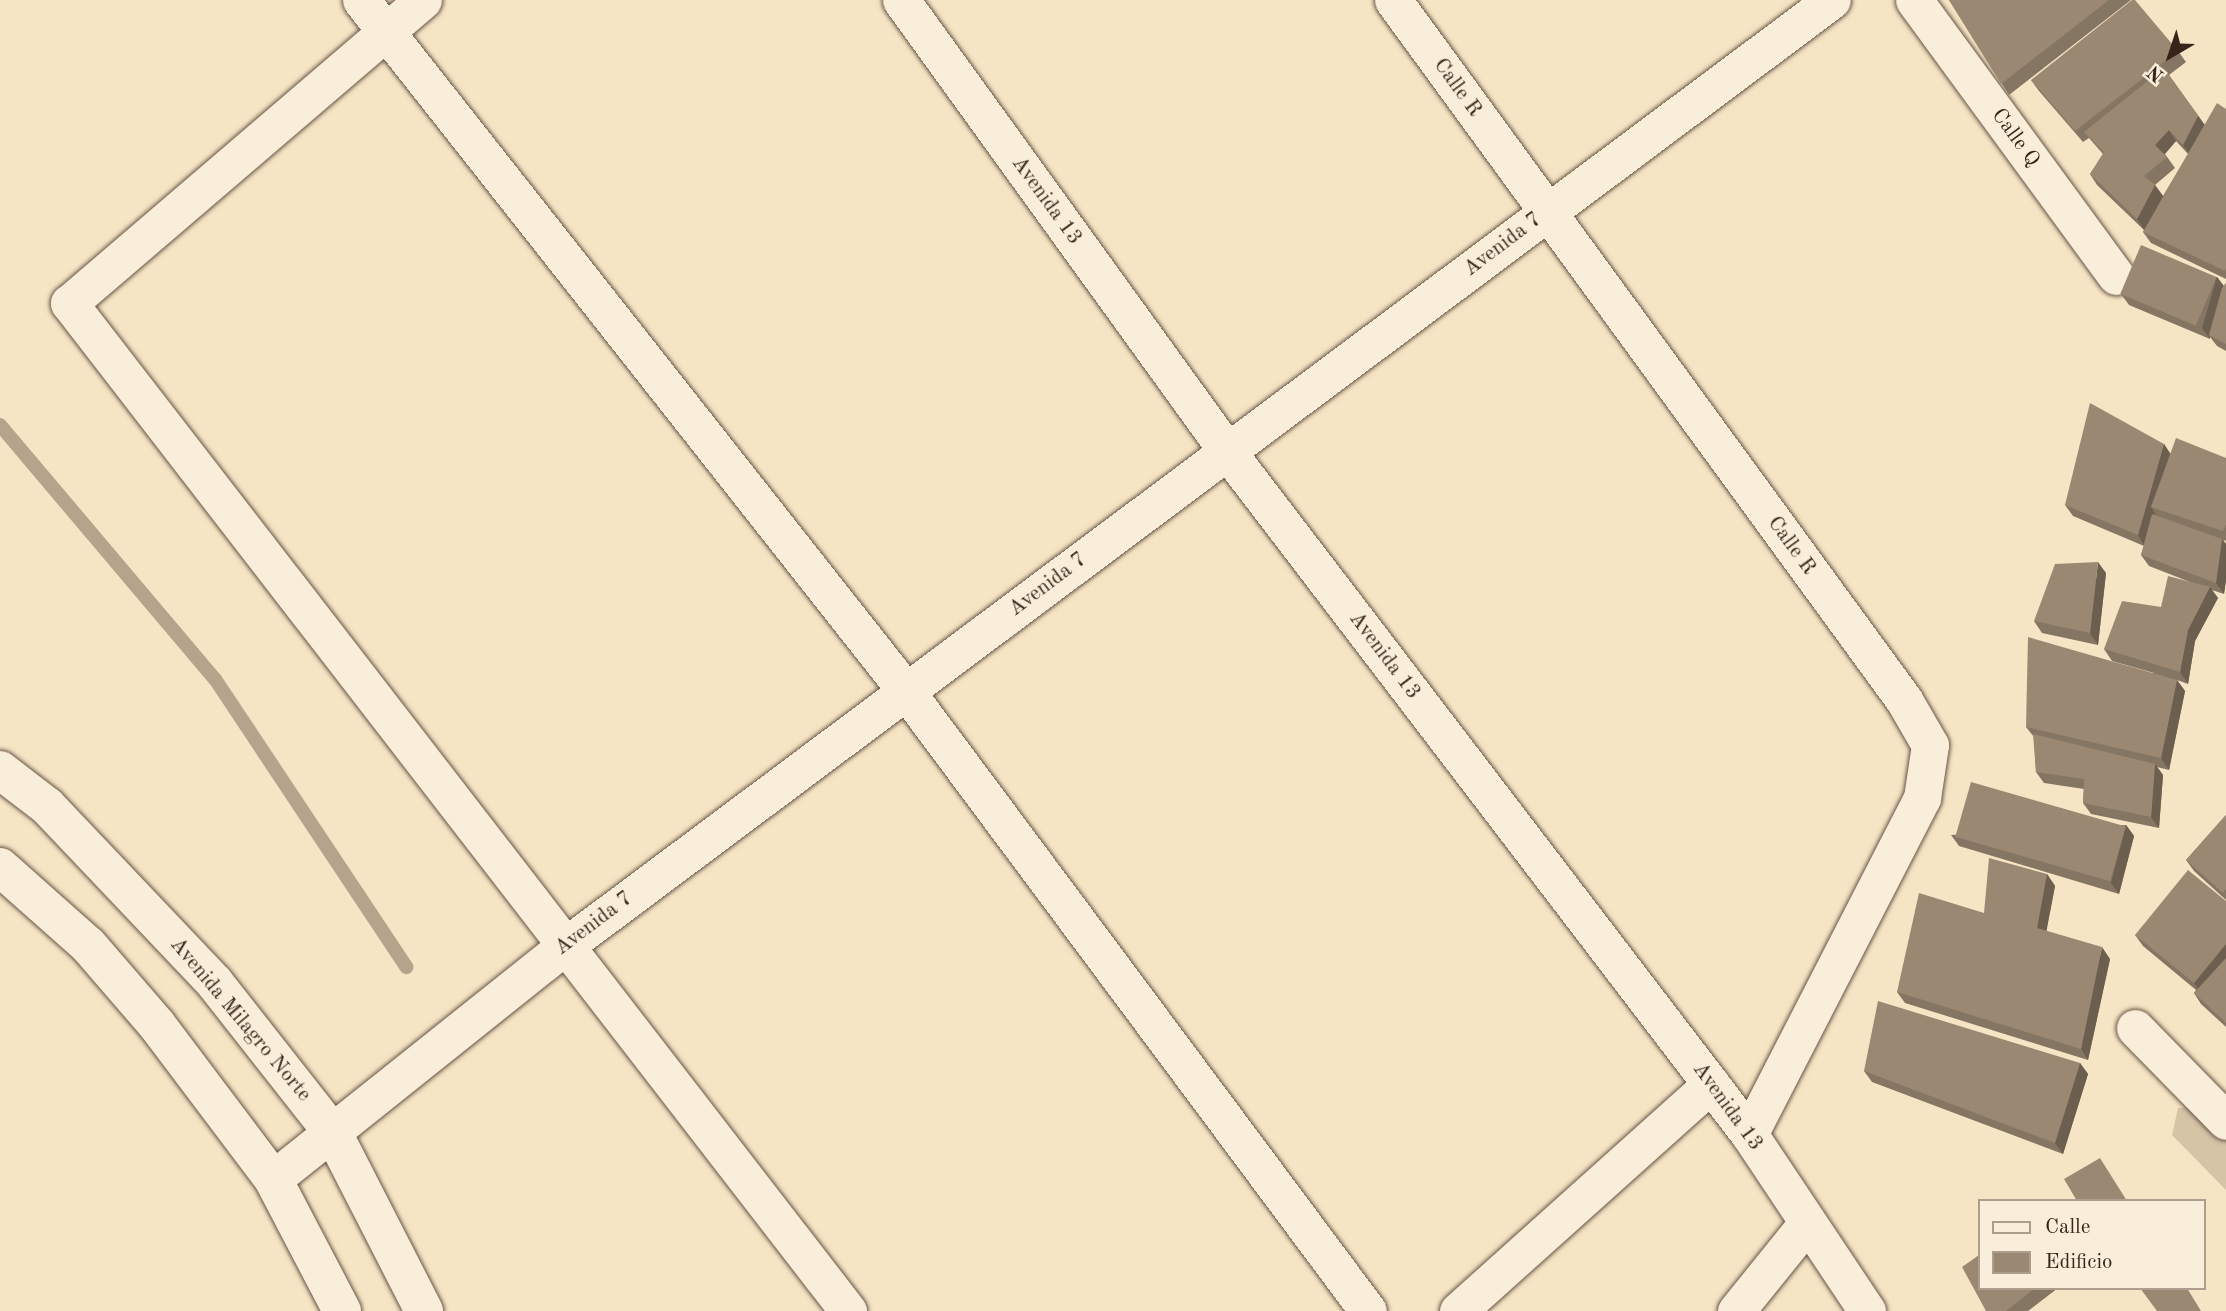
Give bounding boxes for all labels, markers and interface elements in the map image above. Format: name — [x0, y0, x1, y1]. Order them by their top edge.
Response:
north arrow — [2135, 21, 2205, 91]
street label: Calle R — [1427, 54, 1487, 122]
text: N — [2145, 61, 2168, 85]
street label: Calle Q — [1985, 104, 2045, 172]
street label: Avenida 13 — [1006, 152, 1086, 250]
street label: Avenida 7 — [1459, 208, 1547, 282]
street label: Calle R — [1761, 512, 1821, 580]
street label: Avenida 7 — [1004, 548, 1092, 622]
street label: Avenida 13 — [1343, 607, 1425, 705]
street label: Avenida 7 — [550, 887, 638, 961]
street label: Avenida Milagro Norte — [164, 933, 316, 1107]
street label: Avenida 13 — [1687, 1058, 1767, 1156]
legend — [1978, 1199, 2205, 1290]
text: Calle — [2045, 1217, 2090, 1238]
text: Edificio — [2045, 1252, 2113, 1273]

